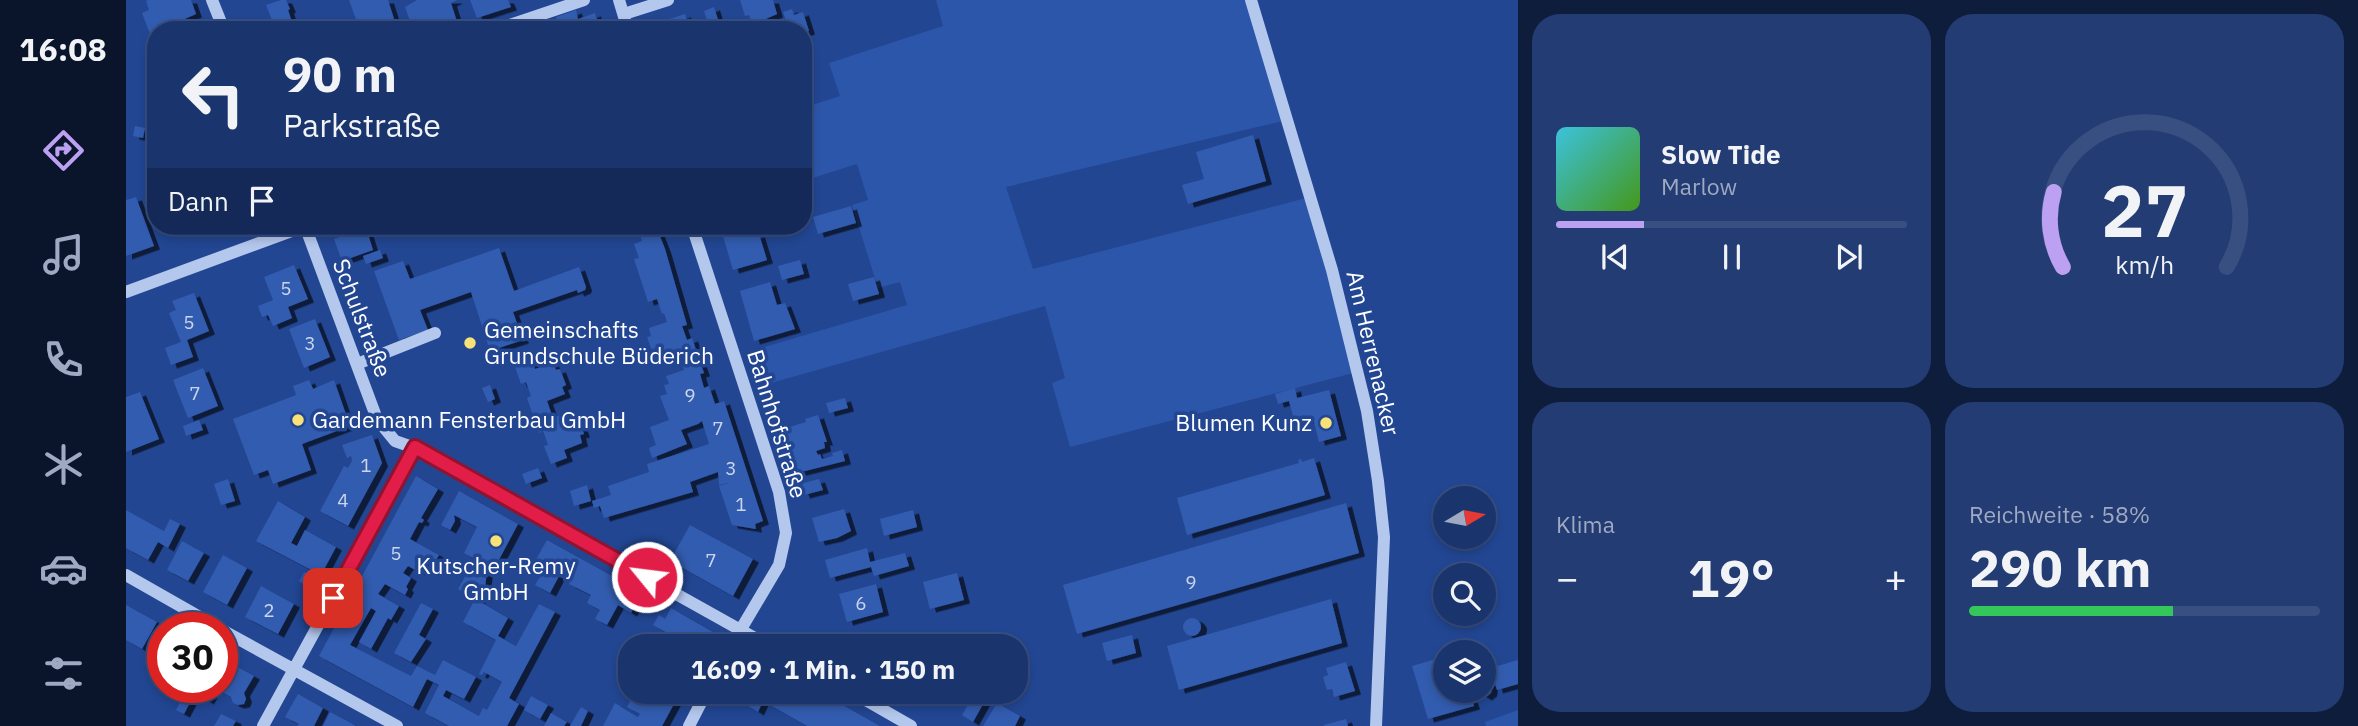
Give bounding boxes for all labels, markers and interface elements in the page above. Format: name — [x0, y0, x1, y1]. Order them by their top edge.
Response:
text: 16:08 — [19, 28, 107, 70]
text: 90 m — [283, 42, 397, 105]
icon: left — [168, 49, 259, 140]
text: Parkstraße — [283, 104, 441, 146]
icon: directions — [39, 126, 88, 175]
text: Slow Tide — [1661, 137, 1781, 171]
text: 27 — [2101, 163, 2188, 258]
text: Marlow — [1661, 171, 1737, 201]
icon: arrive — [243, 182, 281, 220]
text: Dann — [168, 184, 229, 218]
icon: music — [39, 230, 88, 279]
icon: previous — [1596, 238, 1634, 276]
icon: pause — [1713, 238, 1751, 276]
icon: next — [1830, 238, 1868, 276]
text: km/h — [2115, 248, 2174, 281]
street label: Schulstraße — [327, 254, 399, 381]
street label: Am Herrenacker — [1340, 267, 1408, 439]
house number: 5 — [280, 276, 292, 300]
house number: 5 — [183, 310, 195, 334]
place label: Gemeinschafts Grundschule Büderich — [484, 314, 714, 370]
house number: 3 — [304, 331, 316, 355]
icon: phone — [39, 335, 88, 384]
marker: Gemeinschafts Grundschule Büderich — [462, 335, 478, 351]
street label: Bahnhofstraße — [741, 346, 815, 502]
house number: 7 — [189, 381, 201, 405]
house number: 9 — [684, 383, 696, 407]
place label: Gardemann Fensterbau GmbH — [312, 404, 626, 434]
place label: Blumen Kunz — [1175, 407, 1312, 437]
marker: Gardemann Fensterbau GmbH — [290, 412, 306, 428]
marker: Blumen Kunz — [1318, 415, 1334, 431]
house number: 7 — [712, 416, 724, 440]
icon: climate — [39, 440, 88, 489]
house number: 1 — [360, 453, 372, 477]
house number: 3 — [725, 456, 737, 480]
north arrow — [1433, 486, 1496, 550]
map controls — [1433, 486, 1496, 703]
house number: 4 — [337, 488, 349, 512]
house number: 1 — [735, 492, 747, 516]
text: Reichweite · 58% — [1969, 499, 2150, 529]
text: Klima — [1556, 509, 1615, 539]
marker: Kutscher-Remy GmbH — [488, 533, 504, 549]
text: 290 km — [1969, 534, 2151, 601]
position arrow — [610, 540, 684, 614]
house number: 5 — [390, 541, 402, 565]
icon: car — [39, 544, 88, 593]
text: 19° — [1688, 544, 1775, 611]
house number: 7 — [705, 548, 717, 572]
place label: Kutscher-Remy GmbH — [416, 550, 576, 606]
text: − — [1556, 553, 1579, 602]
text: + — [1884, 553, 1907, 602]
button: search — [1433, 563, 1496, 626]
pin — [303, 568, 363, 628]
house number: 9 — [1185, 570, 1197, 594]
icon: arrive — [314, 579, 352, 617]
house number: 6 — [855, 591, 867, 615]
house number: 2 — [263, 598, 275, 622]
speed limit sign: 30 — [147, 612, 238, 703]
button: layers — [1433, 640, 1496, 703]
icon: filters — [39, 649, 88, 698]
text: 16:09 · 1 Min. · 150 m — [691, 652, 955, 686]

